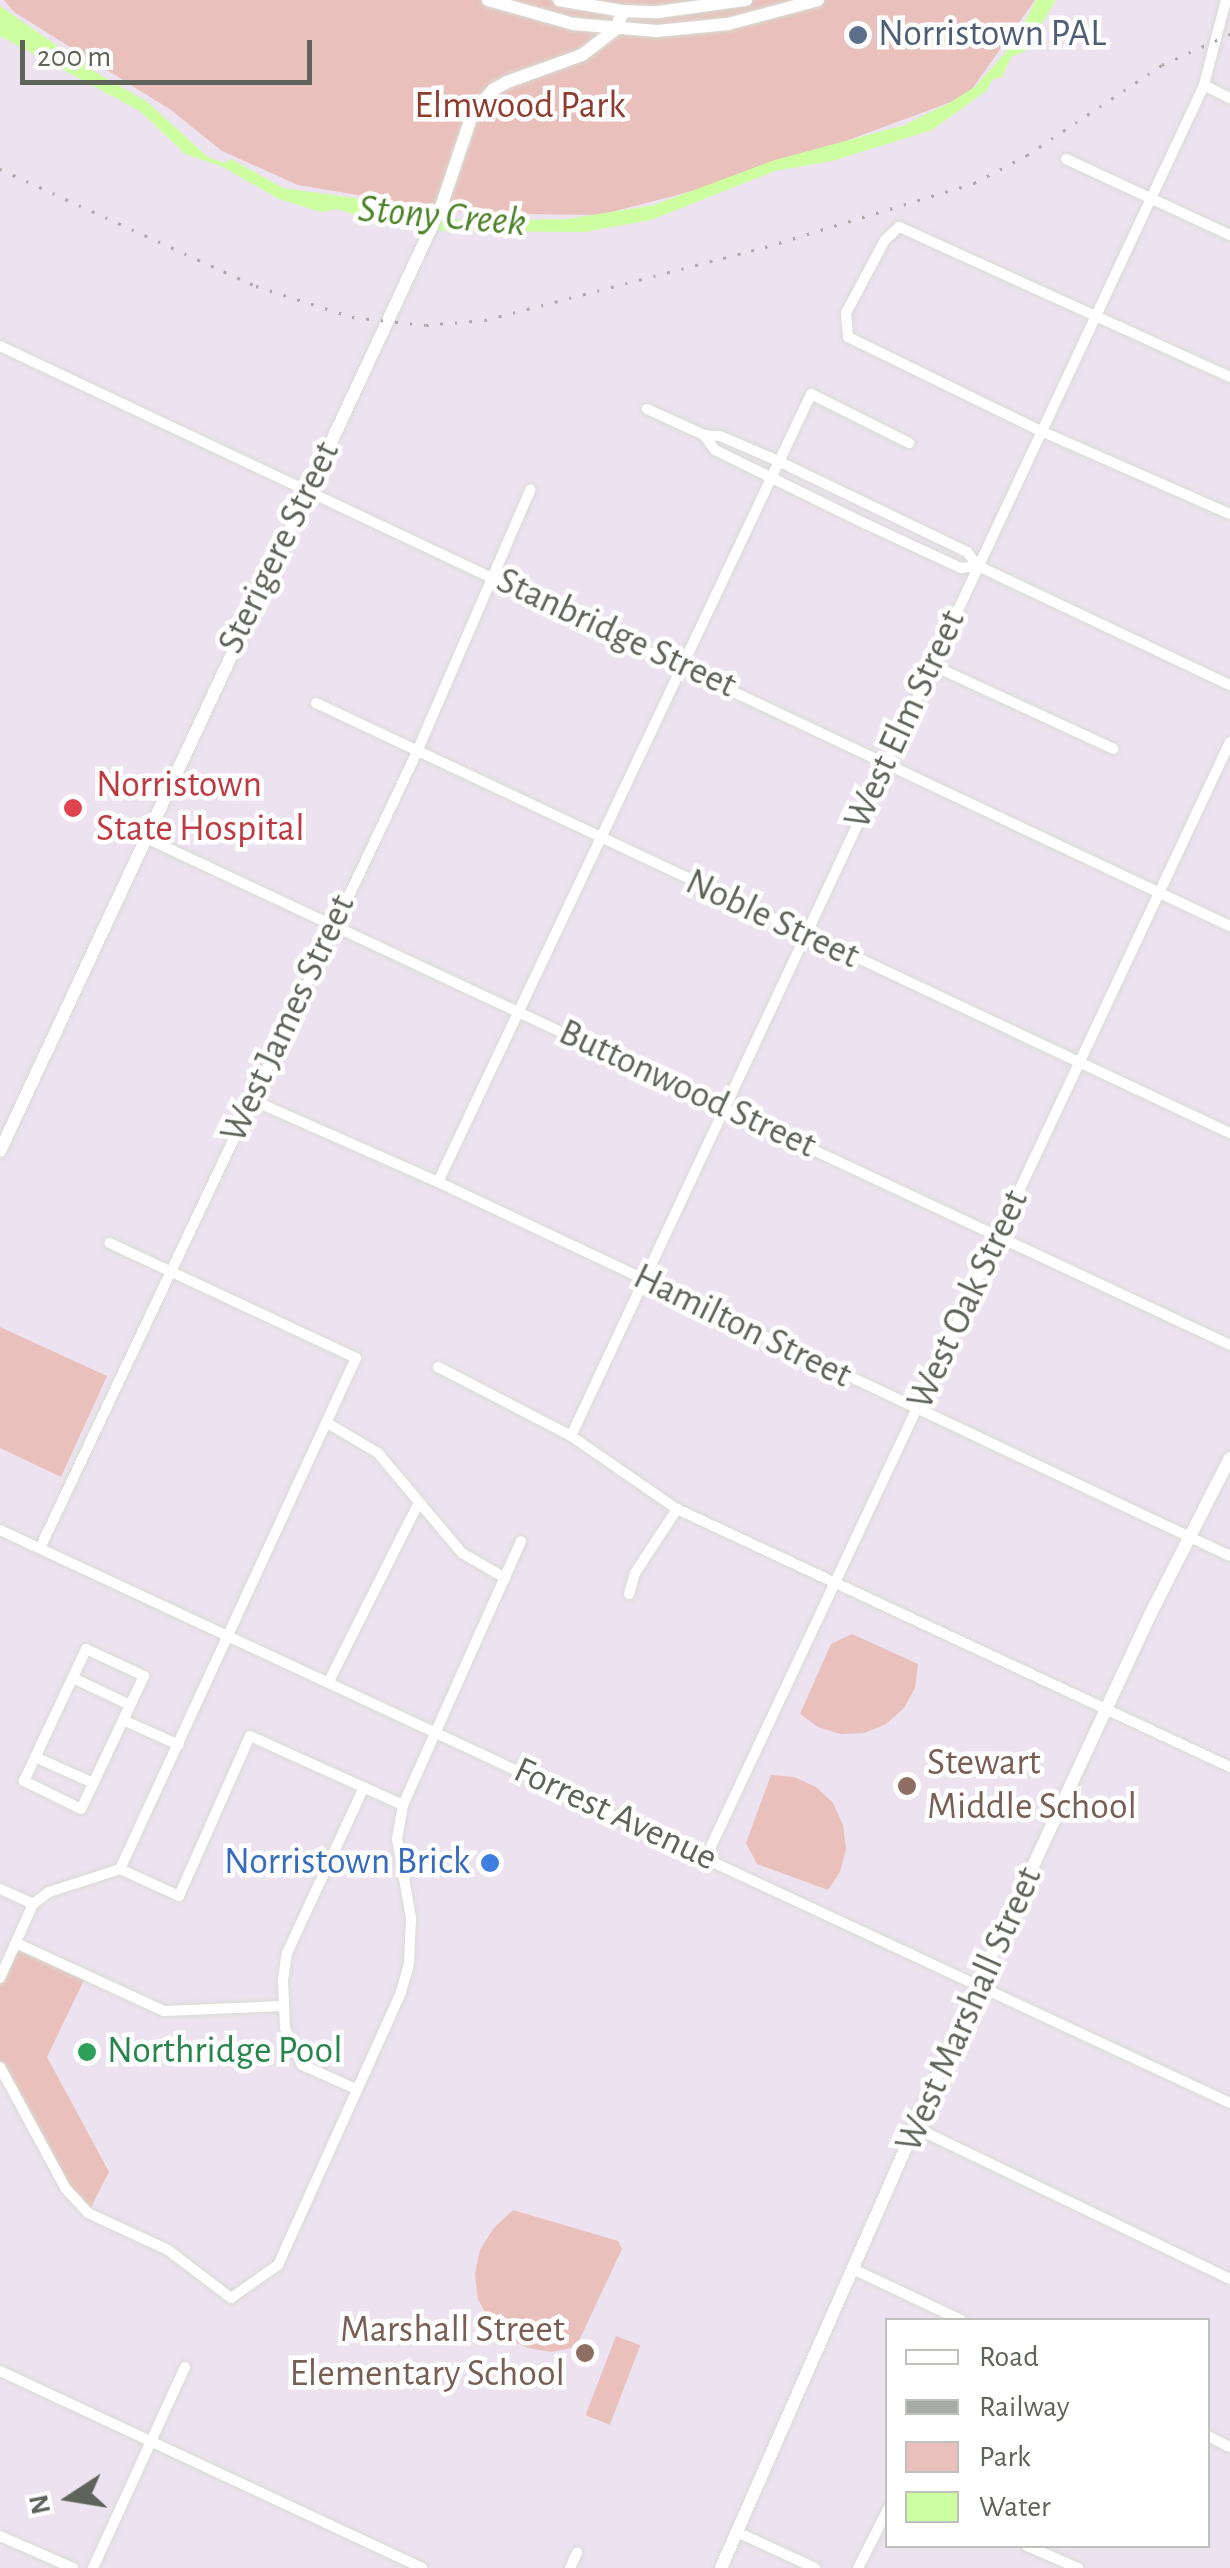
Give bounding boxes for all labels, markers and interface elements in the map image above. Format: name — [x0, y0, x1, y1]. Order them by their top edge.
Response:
place label: Norristown PAL — [878, 12, 1106, 58]
scale bar — [25, 20, 318, 82]
marker: Norristown PAL — [847, 24, 869, 46]
text: 200 m — [37, 42, 111, 72]
park label: Elmwood Park — [414, 84, 626, 130]
water label: Stony Creek — [356, 185, 528, 247]
street label: Sterigere Street — [209, 435, 351, 661]
street label: Stanbridge Street — [489, 559, 743, 709]
street label: West Elm Street — [835, 603, 977, 837]
place label: Norristown State Hospital — [96, 763, 305, 852]
marker: Norristown State Hospital — [60, 795, 86, 821]
street label: Noble Street — [678, 860, 866, 980]
street label: West James Street — [212, 888, 366, 1150]
street label: Buttonwood Street — [551, 1010, 823, 1170]
street label: West Oak Street — [898, 1183, 1040, 1417]
street label: Hamilton Street — [626, 1255, 858, 1399]
place label: Stewart Middle School — [927, 1741, 1137, 1830]
street label: Forrest Avenue — [506, 1748, 724, 1882]
marker: Stewart Middle School — [896, 1775, 918, 1797]
place label: Norristown Brick — [224, 1840, 470, 1886]
marker: Norristown Brick — [479, 1852, 501, 1874]
street label: West Marshall Street — [887, 1860, 1053, 2160]
place label: Northridge Pool — [107, 2029, 343, 2075]
marker: Northridge Pool — [76, 2041, 98, 2063]
place label: Marshall Street Elementary School — [290, 2308, 565, 2398]
legend — [885, 2318, 1210, 2548]
marker: Marshall Street Elementary School — [574, 2342, 596, 2364]
text: Road — [979, 2342, 1039, 2372]
text: Railway — [979, 2392, 1070, 2422]
text: Park — [979, 2442, 1031, 2472]
north arrow — [20, 2448, 120, 2548]
text: N — [25, 2492, 56, 2517]
text: Water — [979, 2492, 1051, 2522]

